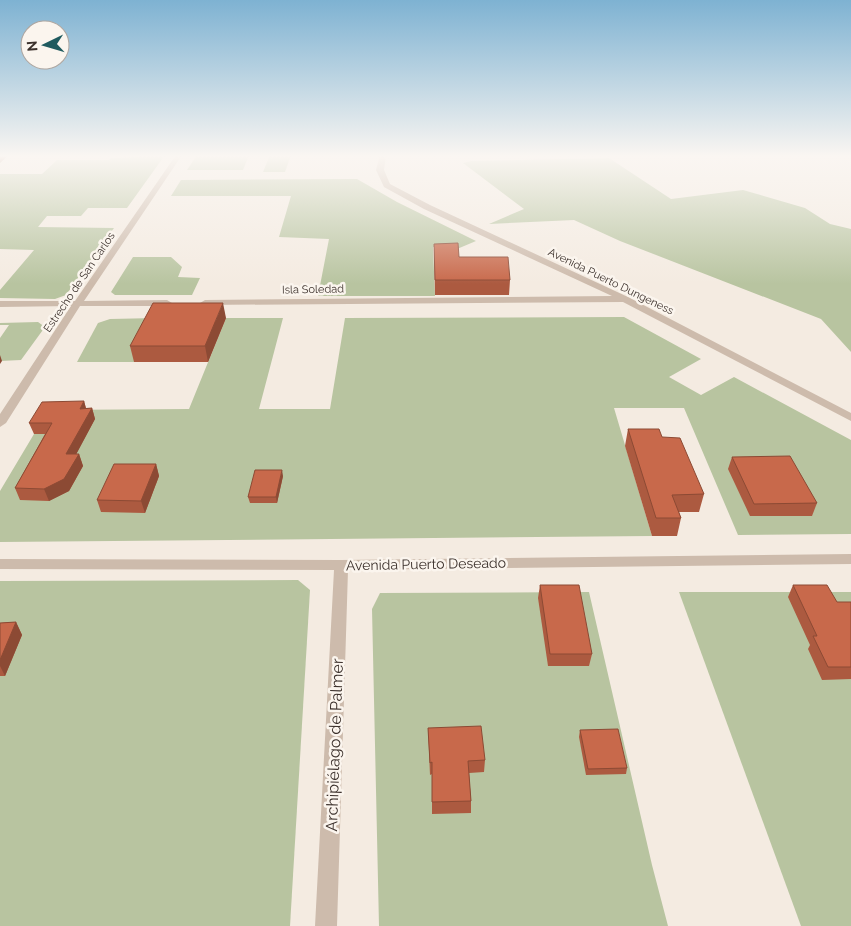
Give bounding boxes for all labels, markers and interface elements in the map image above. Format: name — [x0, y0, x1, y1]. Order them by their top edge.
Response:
north arrow — [20, 20, 70, 70]
text: N — [24, 40, 40, 52]
street label: Estrecho de San Carlos — [41, 230, 118, 335]
street label: Avenida Puerto Dungeness — [546, 245, 676, 318]
street label: Isla Soledad — [282, 282, 344, 297]
street label: Avenida Puerto Deseado — [346, 555, 506, 573]
street label: Archipiélago de Palmer — [322, 658, 347, 832]

